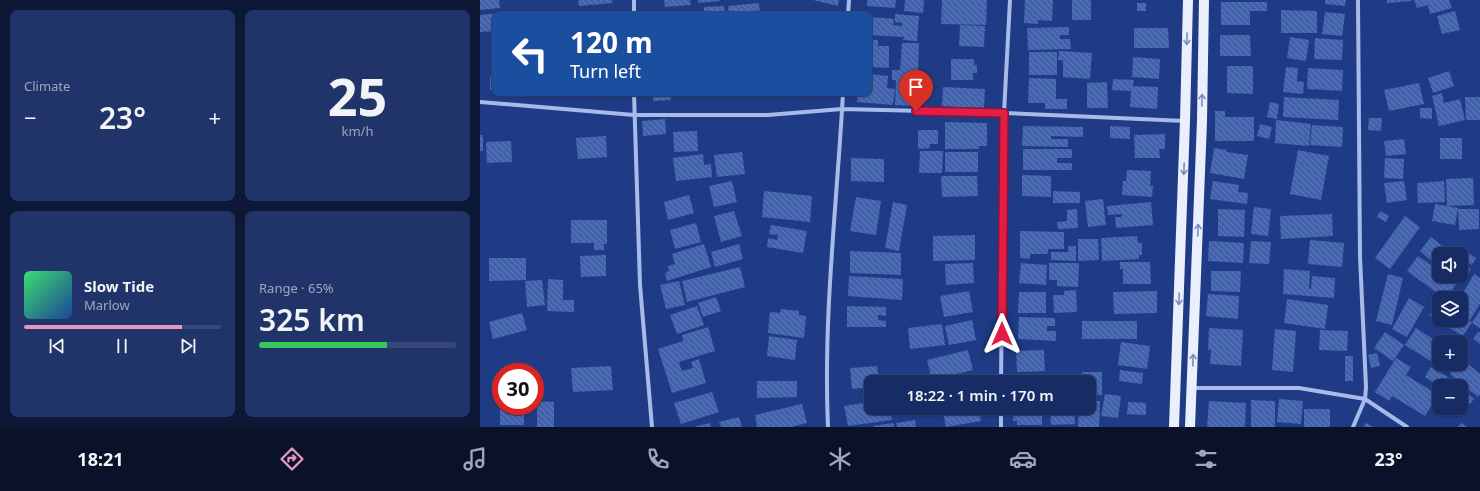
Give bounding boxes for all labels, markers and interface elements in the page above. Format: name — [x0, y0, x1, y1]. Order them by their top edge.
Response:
text: 120 m — [570, 23, 653, 61]
icon: left — [504, 28, 556, 80]
one-way arrow — [1183, 32, 1191, 45]
text: Turn left — [570, 59, 641, 83]
text: 25 — [328, 60, 387, 131]
pin — [899, 70, 933, 111]
icon: arrive — [905, 76, 927, 98]
text: Climate — [24, 77, 70, 95]
one-way arrow — [1198, 94, 1206, 107]
text: 23° — [99, 97, 146, 138]
text: − — [24, 102, 37, 132]
text: + — [208, 102, 221, 132]
text: km/h — [342, 122, 373, 140]
one-way arrow — [1180, 162, 1187, 175]
one-way arrow — [1194, 224, 1201, 237]
map controls — [1432, 247, 1468, 415]
button: sound — [1432, 247, 1468, 283]
text: Slow Tide — [84, 276, 154, 296]
text: Range · 65% — [259, 279, 334, 297]
button: layers — [1432, 291, 1468, 327]
one-way arrow — [1175, 292, 1182, 305]
text: Marlow — [84, 296, 130, 314]
text: 325 km — [259, 299, 365, 340]
position arrow — [981, 313, 1023, 355]
icon: previous — [46, 335, 68, 357]
icon: pause — [111, 335, 133, 357]
icon: next — [177, 335, 199, 357]
button: + — [1432, 335, 1468, 371]
one-way arrow — [1189, 354, 1196, 367]
speed limit sign: 30 — [492, 363, 544, 415]
button: − — [1432, 379, 1468, 415]
text: 18:22 · 1 min · 170 m — [906, 385, 1054, 405]
icon: directions — [278, 445, 306, 473]
icon: music — [461, 445, 489, 473]
icon: phone — [644, 445, 672, 473]
icon: climate — [826, 445, 854, 473]
icon: car — [1009, 445, 1037, 473]
icon: filters — [1192, 445, 1220, 473]
text: 18:21 — [77, 447, 124, 471]
text: 23° — [1374, 447, 1403, 471]

